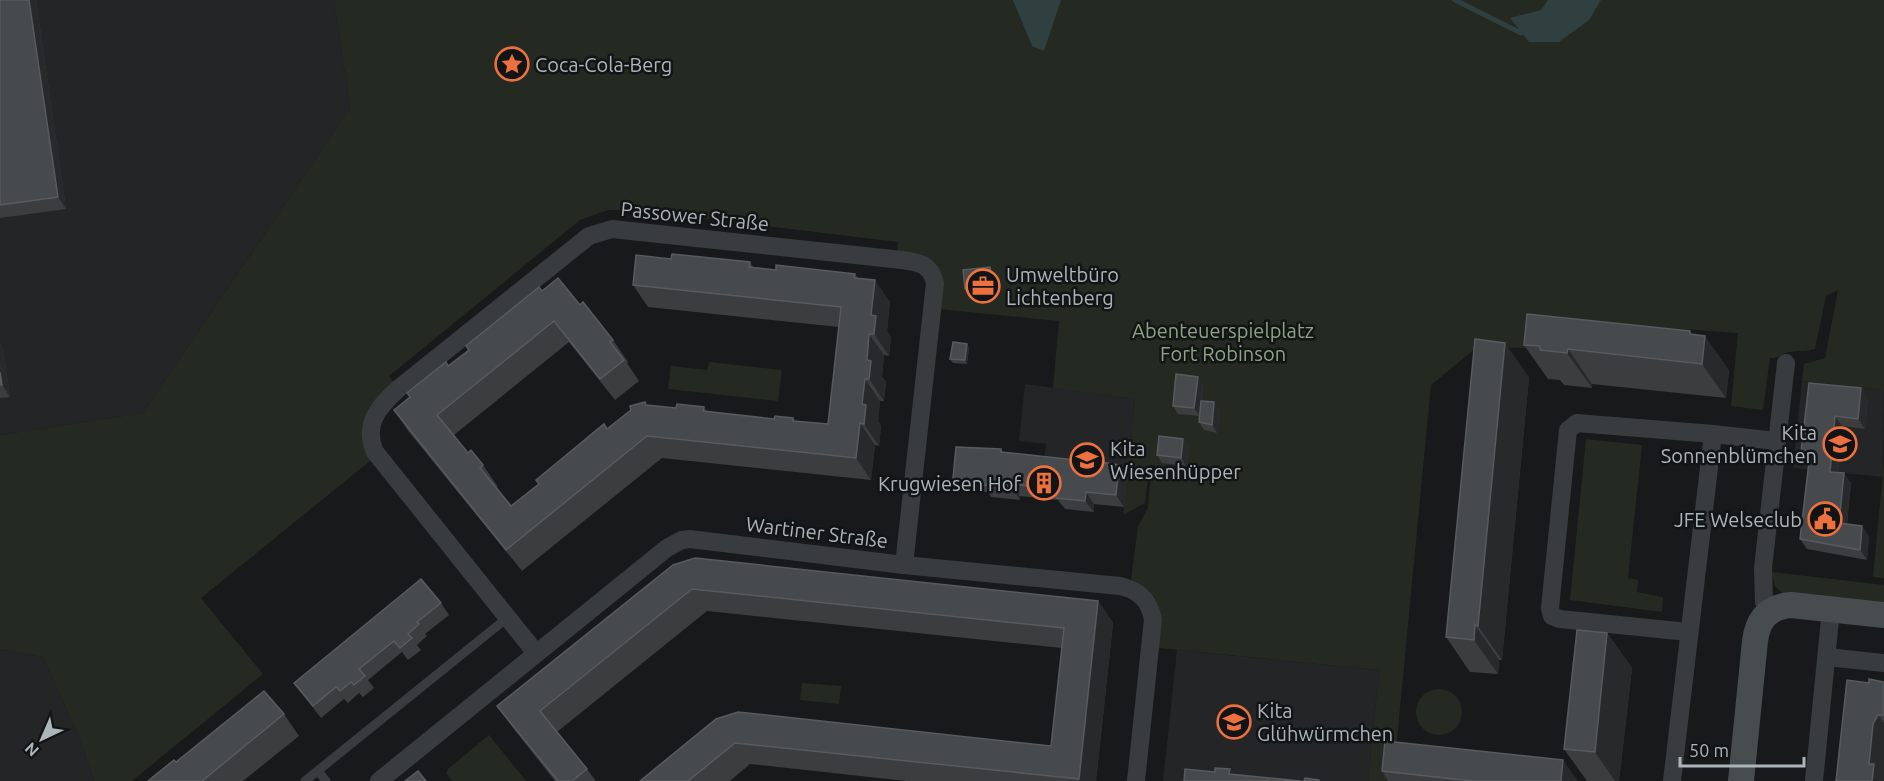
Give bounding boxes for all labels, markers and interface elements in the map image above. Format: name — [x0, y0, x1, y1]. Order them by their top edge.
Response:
place icon: Coca-Cola-Berg — [494, 46, 530, 82]
place label: Coca-Cola-Berg — [535, 53, 672, 76]
street label: Passower Straße — [620, 197, 770, 235]
place label: Umweltbüro Lichtenberg — [1006, 263, 1119, 309]
office icon: Umweltbüro Lichtenberg — [965, 268, 1001, 304]
park label: Abenteuerspielplatz Fort Robinson — [1132, 319, 1314, 365]
place label: Kita Sonnenblümchen — [1661, 421, 1817, 467]
school or university icon: Kita Sonnenblümchen — [1822, 426, 1858, 462]
place label: Kita Wiesenhüpper — [1110, 437, 1241, 483]
school or university icon: Kita Wiesenhüpper — [1069, 442, 1105, 478]
building icon: Krugwiesen Hof — [1026, 465, 1062, 501]
place label: Krugwiesen Hof — [878, 472, 1021, 495]
public building icon: JFE Welseclub — [1807, 501, 1843, 537]
place label: JFE Welseclub — [1674, 508, 1802, 531]
street label: Wartiner Straße — [745, 512, 889, 552]
place label: Kita Glühwürmchen — [1257, 699, 1393, 745]
school or university icon: Kita Glühwürmchen — [1216, 704, 1252, 740]
north arrow — [12, 709, 72, 769]
scale bar — [1680, 730, 1804, 768]
text: N — [21, 739, 42, 760]
text: 50 m — [1689, 740, 1729, 760]

